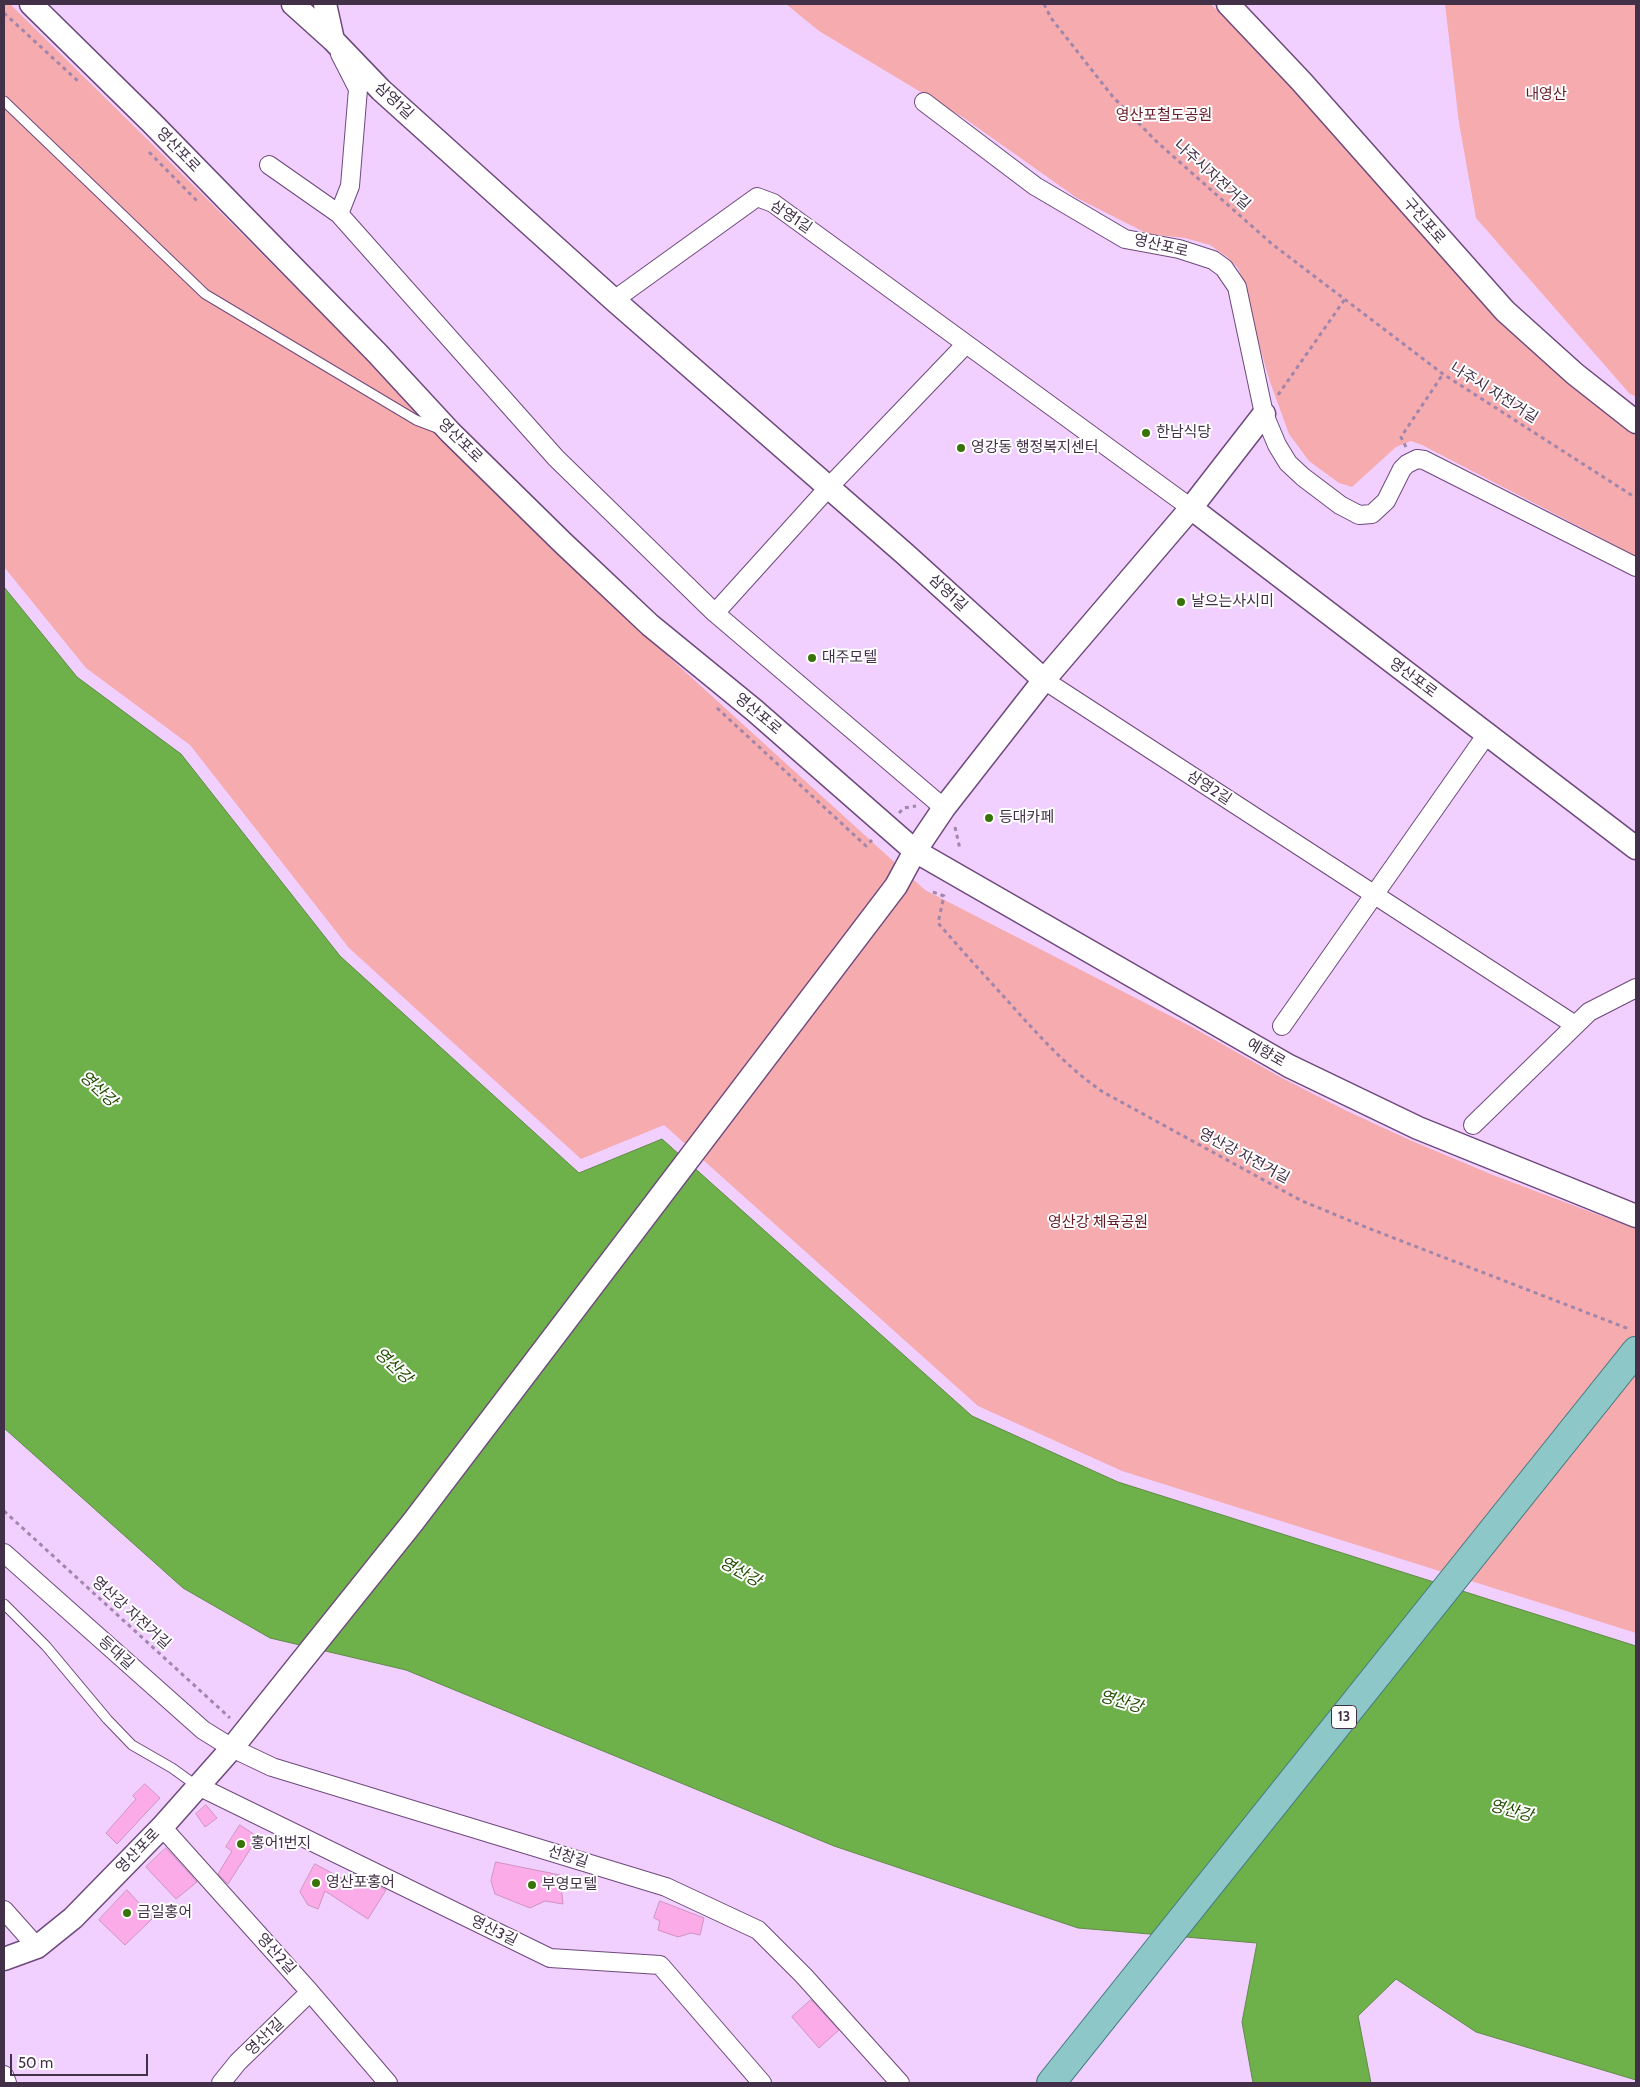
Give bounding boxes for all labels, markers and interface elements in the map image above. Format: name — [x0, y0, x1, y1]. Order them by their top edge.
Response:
street label: 삼영1길 — [371, 79, 417, 123]
park label: 내영산 — [1525, 86, 1567, 104]
park label: 영산포철도공원 — [1116, 107, 1212, 125]
street label: 영산포로 — [152, 124, 204, 176]
street label: 나주시자전거길 — [1170, 136, 1254, 214]
street label: 구진포로 — [1399, 194, 1449, 248]
street label: 삼영1길 — [767, 197, 815, 237]
street label: 영산포로 — [1132, 231, 1190, 261]
street label: 나주시 자전거길 — [1447, 359, 1541, 427]
street label: 영산포로 — [434, 415, 486, 467]
place label: 한남식당 — [1156, 424, 1211, 442]
marker: 한남식당 — [1140, 427, 1152, 439]
place label: 영강동 행정복지센터 — [971, 439, 1099, 457]
marker: 영강동 행정복지센터 — [955, 442, 967, 454]
street label: 삼영1길 — [925, 571, 971, 615]
place label: 날으는사시미 — [1191, 593, 1274, 611]
marker: 날으는사시미 — [1175, 596, 1187, 608]
place label: 대주모텔 — [822, 649, 877, 667]
marker: 대주모텔 — [806, 652, 818, 664]
street label: 영산포로 — [1386, 654, 1440, 702]
street label: 영산포로 — [731, 689, 785, 739]
street label: 삼영2길 — [1183, 767, 1235, 809]
place label: 등대카페 — [999, 809, 1054, 827]
marker: 등대카페 — [983, 812, 995, 824]
street label: 예향로 — [1244, 1035, 1288, 1071]
water label: 영산강 — [75, 1067, 121, 1111]
street label: 영산강 자전거길 — [1196, 1125, 1292, 1187]
park label: 영산강 체육공원 — [1048, 1214, 1148, 1232]
water label: 영산강 — [370, 1344, 416, 1388]
water label: 영산강 — [716, 1553, 764, 1591]
street label: 영산강 자전거길 — [88, 1573, 174, 1653]
street label: 등대길 — [95, 1632, 137, 1674]
water label: 영산강 — [1097, 1687, 1145, 1717]
road number: 13 — [1332, 1705, 1356, 1728]
water label: 영산강 — [1487, 1796, 1535, 1826]
street label: 영산포로 — [112, 1825, 164, 1877]
place label: 홍어1번지 — [251, 1835, 311, 1853]
marker: 홍어1번지 — [235, 1838, 247, 1850]
street label: 선창길 — [546, 1842, 590, 1872]
place label: 영산포홍어 — [326, 1874, 395, 1892]
place label: 부영모텔 — [542, 1876, 597, 1894]
marker: 영산포홍어 — [310, 1877, 322, 1889]
marker: 부영모텔 — [526, 1879, 538, 1891]
place label: 금일홍어 — [137, 1904, 192, 1922]
marker: 금일홍어 — [121, 1907, 133, 1919]
street label: 영산3길 — [468, 1912, 520, 1950]
street label: 영산2길 — [253, 1930, 299, 1978]
street label: 영산1길 — [242, 2014, 288, 2060]
scale bar — [12, 2044, 150, 2076]
text: 50 m — [18, 2054, 53, 2072]

